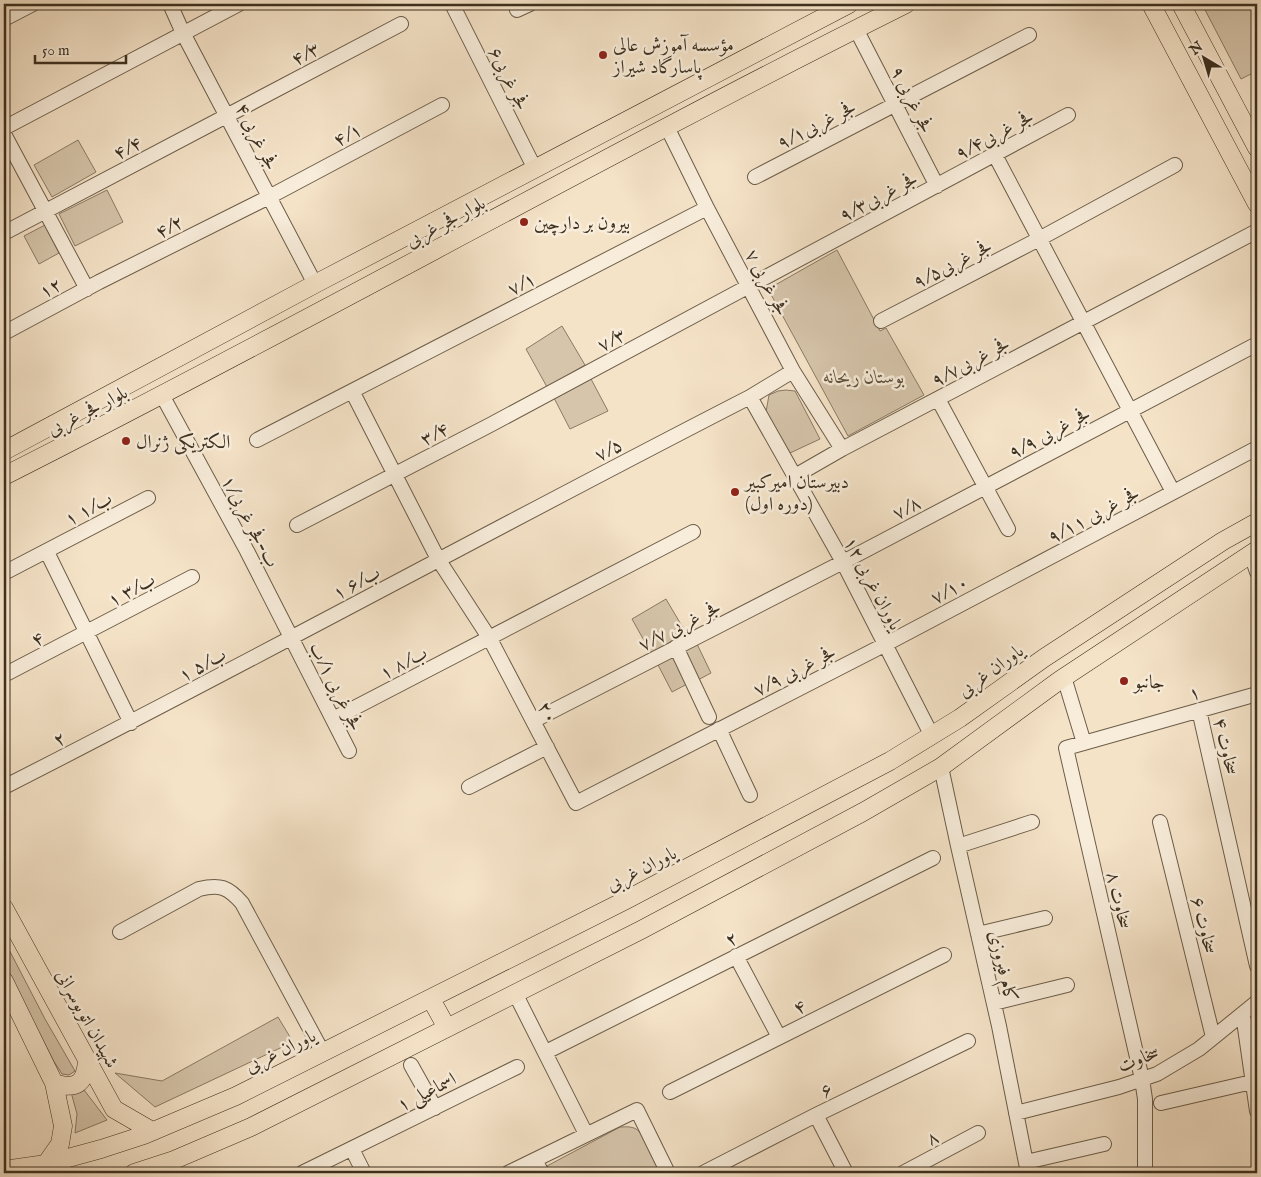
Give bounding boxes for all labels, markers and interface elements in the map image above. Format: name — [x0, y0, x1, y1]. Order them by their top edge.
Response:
scale bar — [35, 32, 126, 64]
north arrow — [1178, 32, 1228, 82]
place label: مؤسسه آموزش عالی پاسارگاد شیراز — [611, 34, 734, 80]
street label: ۴/۳ — [288, 37, 324, 72]
text: N — [1186, 38, 1207, 60]
text: 50 m — [42, 41, 70, 60]
street label: فجر غربی۶ — [481, 43, 534, 115]
marker: مؤسسه آموزش عالی پاسارگاد شیراز — [597, 49, 609, 61]
street label: ۹ فجر غربی — [883, 62, 938, 138]
street label: فجر غربی۹/۱ — [773, 96, 861, 157]
street label: ۴ فجر غربی — [228, 99, 283, 175]
street label: فجر غربی۹/۴ — [952, 105, 1039, 167]
street label: ۴/۱ — [330, 118, 366, 153]
street label: ۴/۴ — [110, 131, 146, 166]
street label: فجر غربی۹/۳ — [836, 167, 923, 229]
street label: بلوار فجر غربی — [402, 192, 491, 255]
street label: ۴/۲ — [152, 211, 188, 245]
place label: بیرون بر دارچین — [534, 212, 630, 236]
marker: بیرون بر دارچین — [518, 216, 530, 228]
street label: فجر غربی۹/۵ — [909, 235, 997, 296]
street label: ۷ فجر غربی — [738, 245, 794, 321]
street label: ۷/۱ — [504, 268, 540, 302]
street label: ۱۲ — [35, 273, 66, 305]
street label: ۷/۳ — [594, 323, 630, 358]
street label: فجر غربی۹/۷ — [928, 332, 1015, 394]
park label: بوستان ریحانه — [823, 366, 905, 390]
street label: بلوار فجر غربی — [44, 381, 133, 443]
street label: ۹/۹ فجر غربی — [1005, 402, 1096, 466]
street label: ۳/۴ — [417, 417, 453, 452]
place label: الکتریکی ژنرال — [136, 431, 230, 455]
street label: ۷/۵ — [591, 434, 627, 468]
marker: الکتریکی ژنرال — [120, 435, 132, 447]
place label: دبیرستان امیرکبیر (دوره اول) — [743, 471, 849, 517]
street label: ۱/ب-فجر غربی — [214, 472, 283, 573]
street label: ۹/۱۱ فجر غربی — [1044, 482, 1145, 551]
marker: دبیرستان امیرکبیر (دوره اول) — [729, 486, 741, 498]
street label: ۱ ب/۱ — [61, 487, 117, 532]
street label: ۷/۸ — [889, 491, 925, 526]
street label: ۱۲ یاوران غربی — [837, 533, 908, 636]
street label: ۱ ب/۶ — [329, 561, 385, 606]
street label: ۱ ب/۳ — [104, 568, 160, 613]
street label: ۷/۱۰ — [927, 571, 973, 611]
street label: ۷/۷ فجر غربی — [635, 596, 726, 659]
street label: ۴ — [28, 627, 48, 653]
street label: فجر غربی ۱/ب — [302, 639, 368, 736]
street label: یاوران غربی — [953, 639, 1031, 704]
street label: ۷/۹ فجر غربی — [750, 641, 841, 704]
street label: ۱ ب/۸ — [376, 642, 432, 686]
street label: ۱ ب/۵ — [175, 643, 231, 688]
place label: جانبو — [1132, 671, 1165, 695]
marker: جانبو — [1118, 675, 1130, 687]
street label: ۱ — [1186, 681, 1203, 707]
street label: ۲۰ — [531, 697, 563, 728]
street label: سخاوت ۴ — [1207, 715, 1243, 777]
street label: ۲ — [50, 727, 70, 753]
street label: یاوران غربی — [603, 841, 683, 899]
street label: سخاوت ۸ — [1100, 869, 1136, 931]
street label: سخاوت ۶ — [1184, 894, 1222, 957]
street label: ۲ — [722, 927, 742, 953]
street label: کام فیروزی — [979, 928, 1022, 1005]
street label: شهیدان اتوبوسرانی — [49, 965, 123, 1073]
street label: ۴ — [790, 995, 810, 1021]
street label: یاوران غربی — [241, 1024, 322, 1080]
street label: سخاوت — [1114, 1041, 1163, 1079]
street label: اسماعیلی ۱ — [393, 1068, 461, 1119]
street label: ۶ — [817, 1078, 837, 1104]
street label: ۸ — [922, 1126, 943, 1152]

